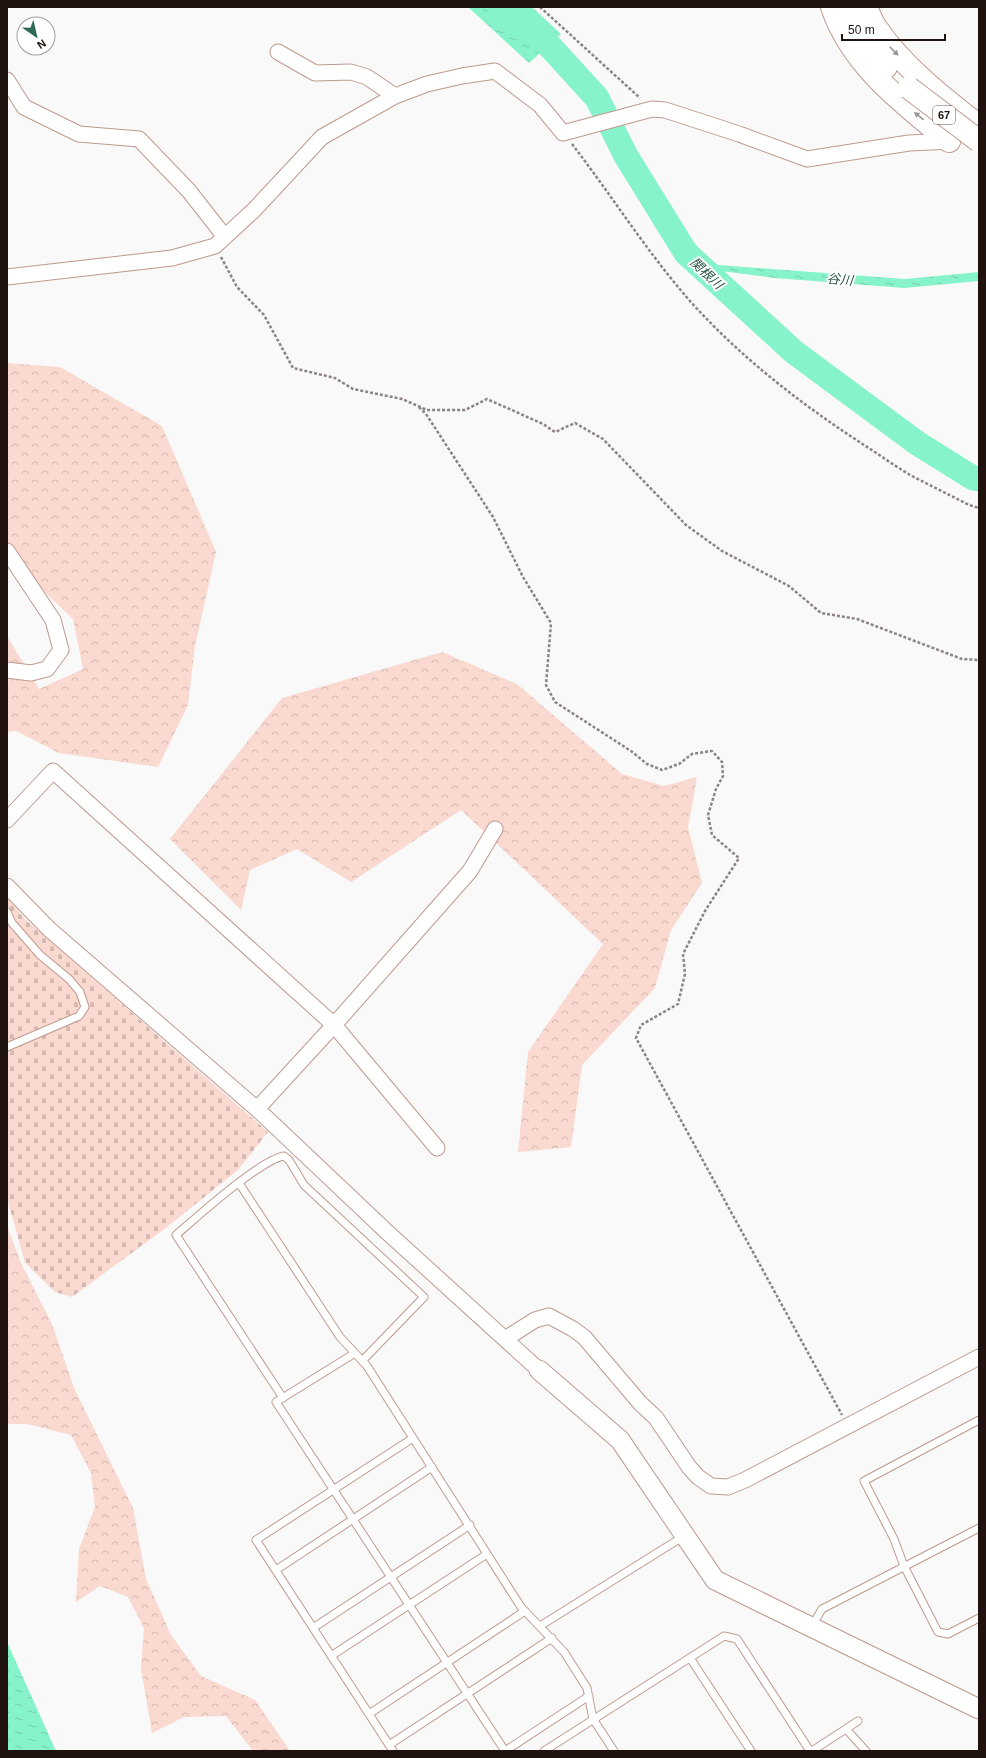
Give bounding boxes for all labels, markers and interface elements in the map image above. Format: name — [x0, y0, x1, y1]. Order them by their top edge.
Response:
north arrow — [16, 16, 56, 56]
scale bar — [842, 16, 945, 42]
text: 50 m — [848, 23, 875, 37]
text: N — [35, 37, 48, 52]
one-way arrow — [890, 46, 899, 56]
road number: 67 — [933, 106, 955, 124]
one-way arrow — [913, 112, 924, 121]
water label: 関根川 — [687, 255, 727, 294]
water label: 谷川 — [826, 271, 856, 288]

